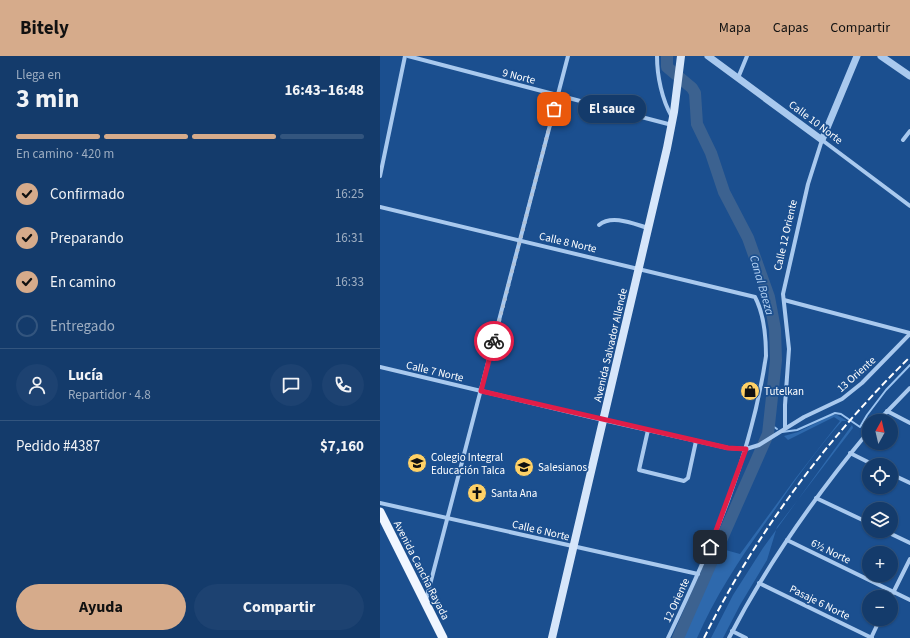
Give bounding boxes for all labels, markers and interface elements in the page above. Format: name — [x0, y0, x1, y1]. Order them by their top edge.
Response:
text: Bitely — [20, 15, 69, 42]
text: Mapa — [719, 18, 751, 38]
text: Capas — [773, 18, 808, 38]
text: Compartir — [830, 18, 890, 38]
street label: 9 Norte — [501, 65, 538, 88]
text: Llega en — [16, 66, 61, 84]
text: 3 min — [16, 80, 79, 117]
text: 16:43–16:48 — [284, 80, 364, 101]
pin — [537, 92, 571, 126]
callout: El sauce — [578, 95, 646, 123]
street label: Calle 10 Norte — [786, 97, 846, 148]
icon: bag — [543, 98, 565, 120]
text: El sauce — [589, 100, 635, 118]
text: En camino · 420 m — [16, 145, 114, 163]
icon: check — [16, 183, 38, 205]
text: Confirmado — [50, 184, 125, 205]
text: 16:25 — [335, 185, 364, 203]
street label: Calle 12 Oriente — [770, 198, 801, 272]
icon: check — [16, 227, 38, 249]
text: Preparando — [50, 228, 124, 249]
text: 16:31 — [335, 229, 364, 247]
street label: Calle 8 Norte — [538, 229, 599, 257]
water label: Canal Baeza — [745, 253, 778, 318]
icon: check — [16, 271, 38, 293]
text: En camino — [50, 272, 116, 293]
text: 16:33 — [335, 273, 364, 291]
street label: Avenida Salvador Allende — [590, 286, 631, 404]
text: Entregado — [50, 316, 115, 337]
courier — [474, 321, 514, 361]
icon: bike — [483, 330, 505, 352]
street label: 13 Oriente — [834, 353, 879, 396]
street label: Calle 7 Norte — [405, 358, 466, 386]
button: person — [16, 364, 58, 406]
button: chat — [270, 364, 312, 406]
button: phone — [322, 364, 364, 406]
text: Lucía — [68, 365, 103, 386]
shop icon: Tutelkan — [739, 380, 761, 402]
place label: Tutelkan — [764, 384, 804, 399]
text: Repartidor · 4.8 — [68, 386, 151, 404]
north arrow — [862, 414, 898, 450]
map controls — [862, 414, 898, 626]
text: Pedido #4387 — [16, 436, 100, 457]
text: $7,160 — [320, 436, 364, 457]
place label: Colegio Integral Educación Talca — [431, 450, 505, 478]
school or university icon: Colegio Integral Educación Talca — [406, 452, 428, 474]
school or university icon: Salesianos — [513, 456, 535, 478]
button: locate — [862, 458, 898, 494]
place label: Salesianos — [538, 460, 587, 475]
church icon: Santa Ana — [466, 482, 488, 504]
place label: Santa Ana — [491, 486, 537, 501]
button: layers — [862, 502, 898, 538]
street label: Calle 6 Norte — [511, 517, 572, 545]
street label: Avenida Cancha Rayada — [390, 518, 453, 622]
pin — [693, 530, 727, 564]
street label: 6½ Norte — [808, 535, 854, 568]
icon: home — [699, 536, 721, 558]
button: + — [862, 546, 898, 582]
street label: 12 Oriente — [660, 575, 694, 625]
street label: Pasaje 6 Norte — [787, 581, 853, 624]
button: Ayuda — [16, 584, 186, 630]
button: Compartir — [194, 584, 364, 630]
button: − — [862, 590, 898, 626]

